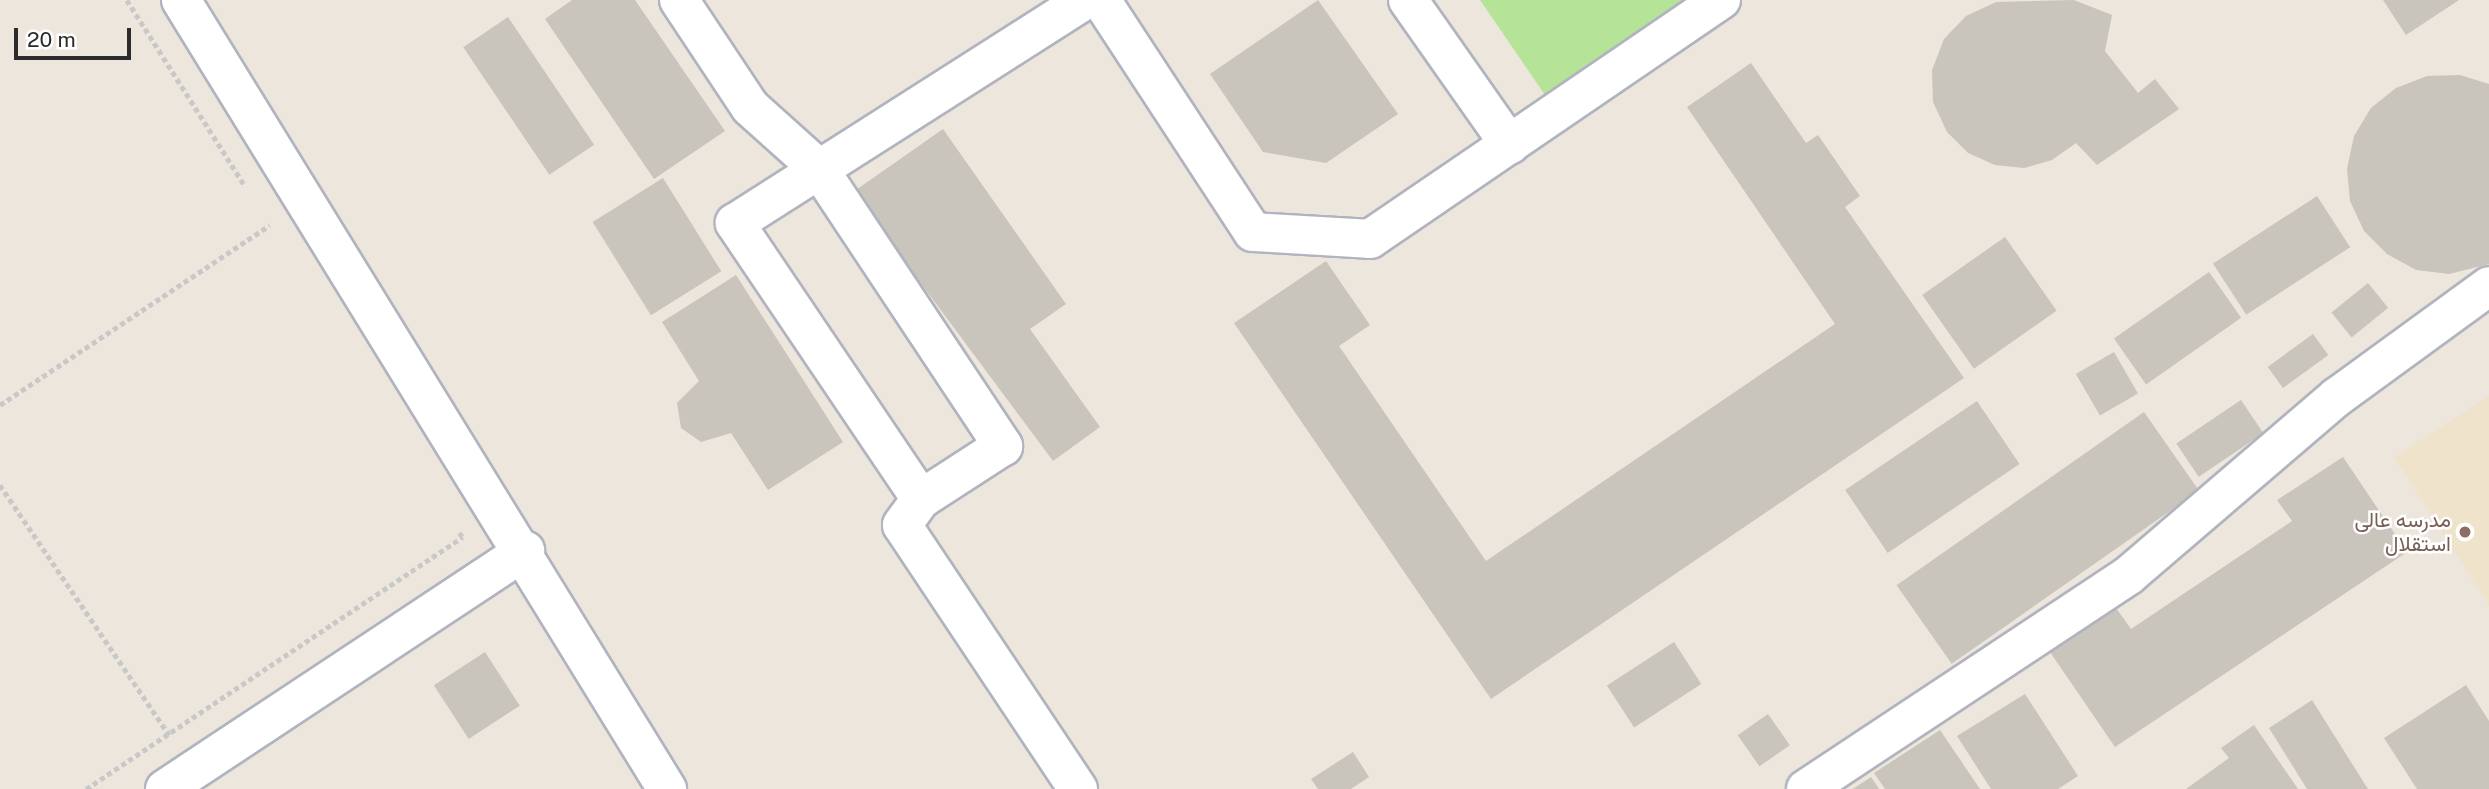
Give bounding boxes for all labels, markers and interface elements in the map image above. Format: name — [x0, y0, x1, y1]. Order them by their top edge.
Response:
scale bar — [18, 14, 135, 58]
text: 20 m — [27, 27, 76, 52]
place label: مدرسه عالی استقلال — [2354, 507, 2451, 557]
marker: مدرسه عالی استقلال — [2457, 524, 2473, 540]

